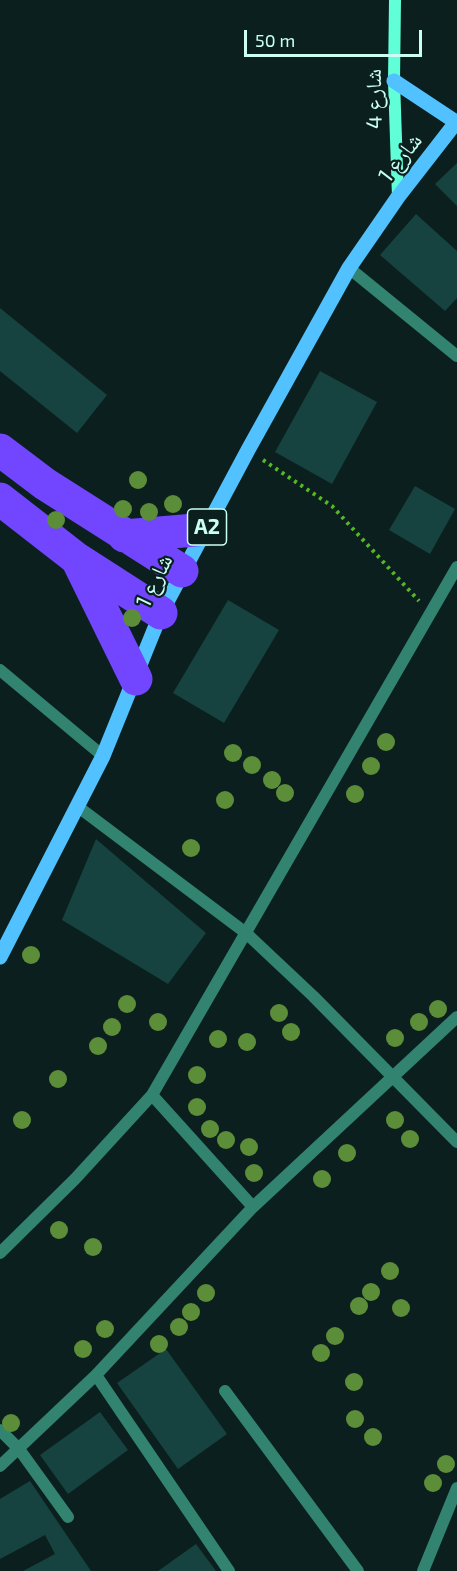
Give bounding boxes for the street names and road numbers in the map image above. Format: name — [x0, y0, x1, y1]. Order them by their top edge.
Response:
street label: شارع 4 — [360, 69, 388, 129]
street label: شارع 1 — [373, 128, 427, 188]
road number: A2 — [188, 509, 226, 545]
street label: شارع 1 — [130, 550, 178, 612]

